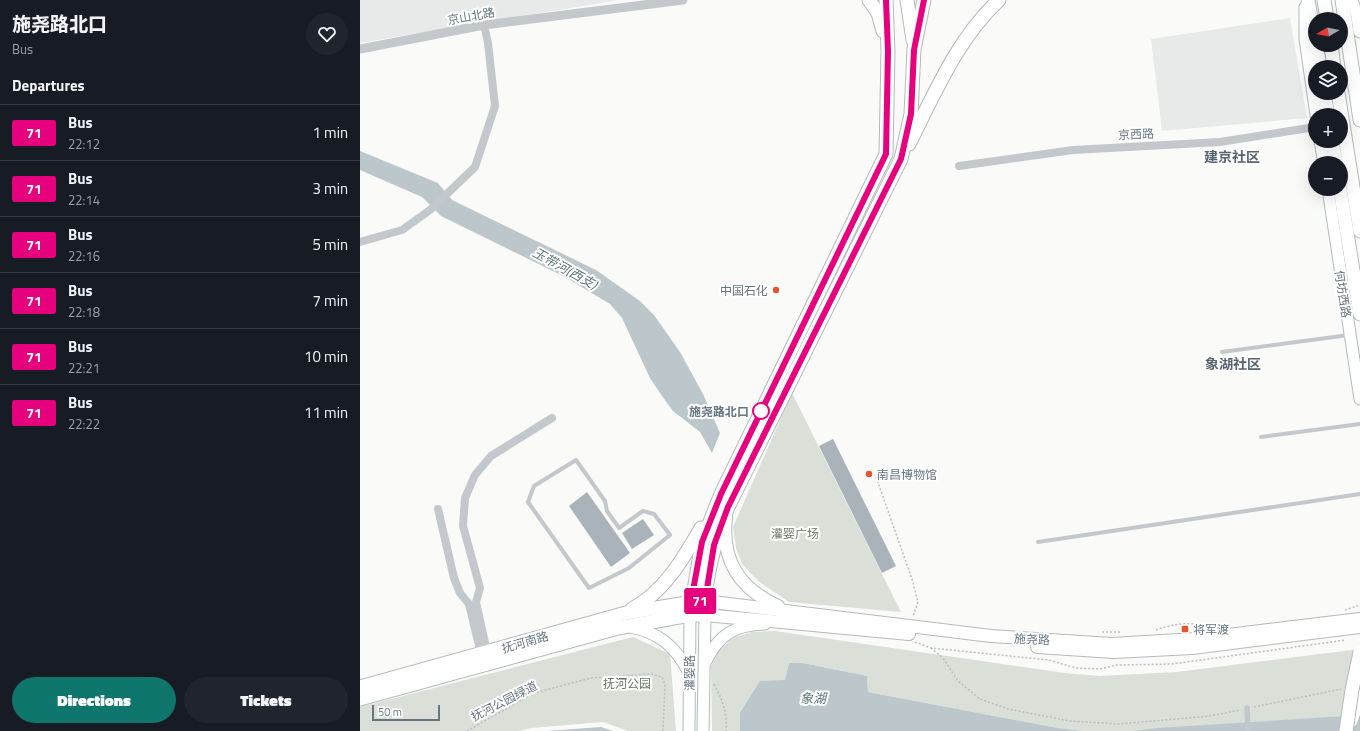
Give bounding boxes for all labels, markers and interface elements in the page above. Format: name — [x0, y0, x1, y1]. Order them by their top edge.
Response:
street label: 京山北路 — [446, 2, 496, 30]
text: 施尧路北口 — [12, 9, 107, 38]
north arrow — [1308, 12, 1348, 52]
map controls — [1308, 12, 1348, 196]
button: heart — [306, 13, 348, 55]
text: Bus — [12, 39, 33, 59]
button: layers — [1308, 60, 1348, 100]
text: Departures — [12, 74, 85, 97]
button: + — [1308, 108, 1348, 148]
text: Bus — [68, 111, 93, 134]
text: 1 min — [312, 121, 348, 144]
text: 71 — [26, 122, 42, 143]
street label: 京西路 — [1118, 124, 1154, 144]
text: 22:12 — [68, 134, 100, 154]
district label: 建京社区 — [1204, 146, 1260, 167]
button: − — [1308, 156, 1348, 196]
text: Bus — [68, 167, 93, 190]
text: 3 min — [312, 177, 348, 200]
text: 71 — [26, 178, 42, 199]
text: 22:14 — [68, 190, 100, 210]
text: Bus — [68, 223, 93, 246]
text: 5 min — [312, 233, 348, 256]
text: 71 — [26, 234, 42, 255]
water label: 玉带河(西支) — [529, 242, 602, 294]
text: 22:16 — [68, 246, 100, 266]
street label: 何坊西路 — [1330, 269, 1356, 319]
text: Bus — [68, 279, 93, 302]
place label: 中国石化 — [720, 281, 768, 300]
marker: 中国石化 — [771, 285, 781, 295]
text: 7 min — [312, 289, 348, 312]
text: 71 — [26, 290, 42, 311]
text: 22:18 — [68, 302, 100, 322]
text: Bus — [68, 335, 93, 358]
text: 10 min — [304, 345, 348, 368]
text: 71 — [26, 346, 42, 367]
district label: 象湖社区 — [1205, 353, 1261, 374]
text: 22:21 — [68, 358, 100, 378]
text: Bus — [68, 391, 93, 414]
text: 11 min — [304, 401, 348, 424]
text: 71 — [26, 402, 42, 423]
place label: 施尧路北口 — [689, 402, 749, 421]
marker: 施尧路北口 — [752, 402, 770, 420]
text: 22:22 — [68, 414, 100, 434]
place label: 南昌博物馆 — [877, 465, 937, 484]
marker: 南昌博物馆 — [864, 469, 874, 479]
park label: 灌婴广场 — [771, 524, 819, 543]
line badge: 71 — [682, 588, 718, 614]
text: 71 — [692, 590, 708, 611]
place label: 将军渡 — [1193, 620, 1229, 639]
marker: 将军渡 — [1180, 624, 1190, 634]
street label: 抚河南路 — [499, 626, 551, 658]
street label: 施尧路 — [1014, 629, 1050, 649]
street label: 灌婴路 — [680, 655, 699, 691]
park label: 抚河公园 — [603, 674, 651, 693]
street label: 抚河公园绿道 — [468, 676, 540, 726]
button: Directions — [12, 677, 176, 723]
button: Tickets — [184, 677, 348, 723]
water label: 象湖 — [800, 688, 828, 708]
scale bar — [372, 703, 440, 722]
text: 50 m — [378, 704, 402, 720]

